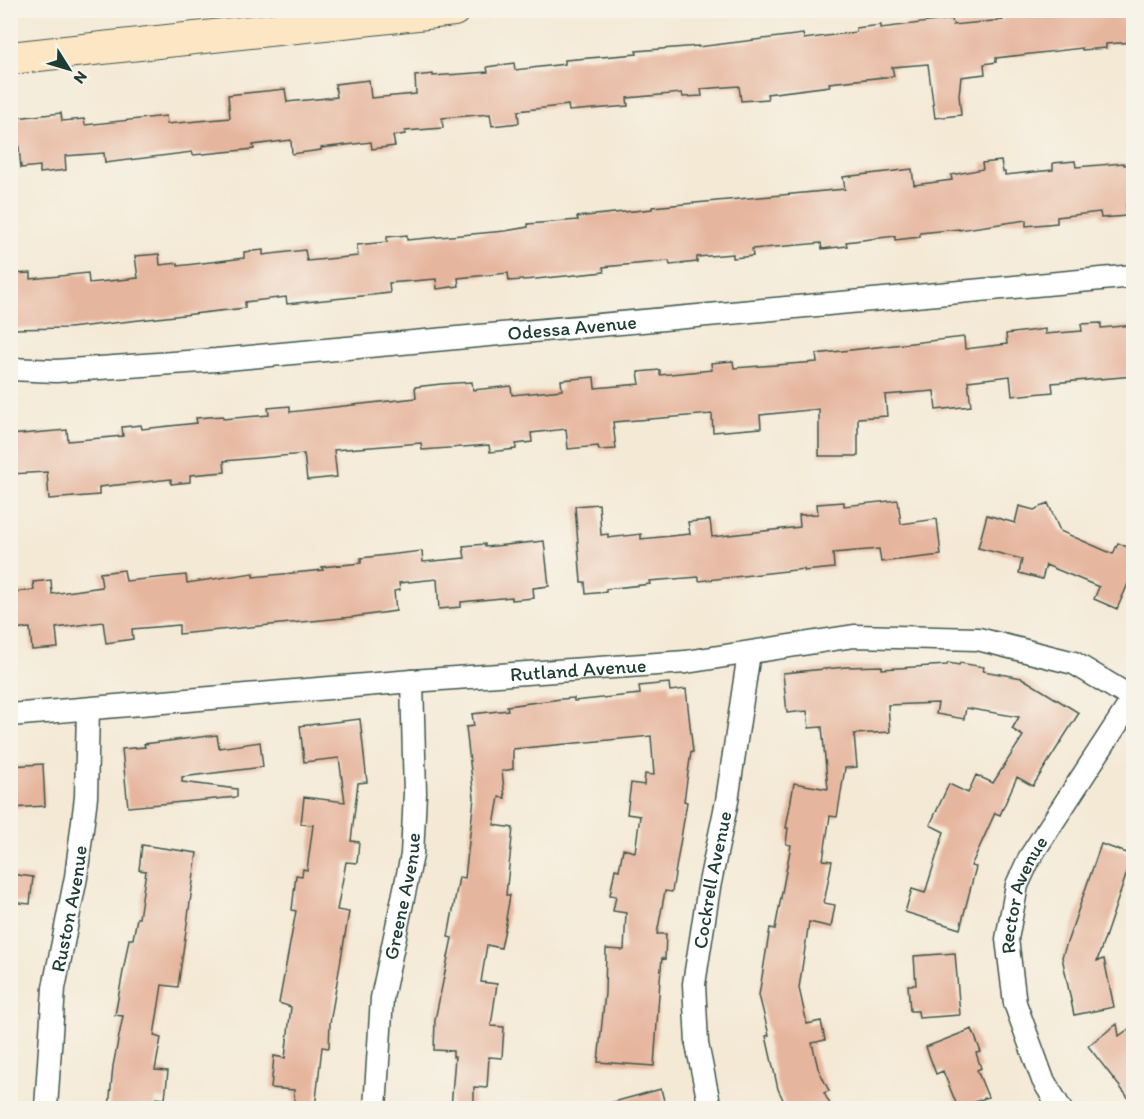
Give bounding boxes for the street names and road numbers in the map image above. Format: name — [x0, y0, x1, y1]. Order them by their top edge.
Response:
street label: Odessa Avenue — [506, 310, 638, 345]
street label: Rutland Avenue — [509, 653, 647, 686]
street label: Cockrell Avenue — [688, 809, 737, 950]
street label: Rector Avenue — [995, 831, 1053, 955]
street label: Greene Avenue — [378, 832, 425, 962]
street label: Ruston Avenue — [45, 844, 92, 974]

